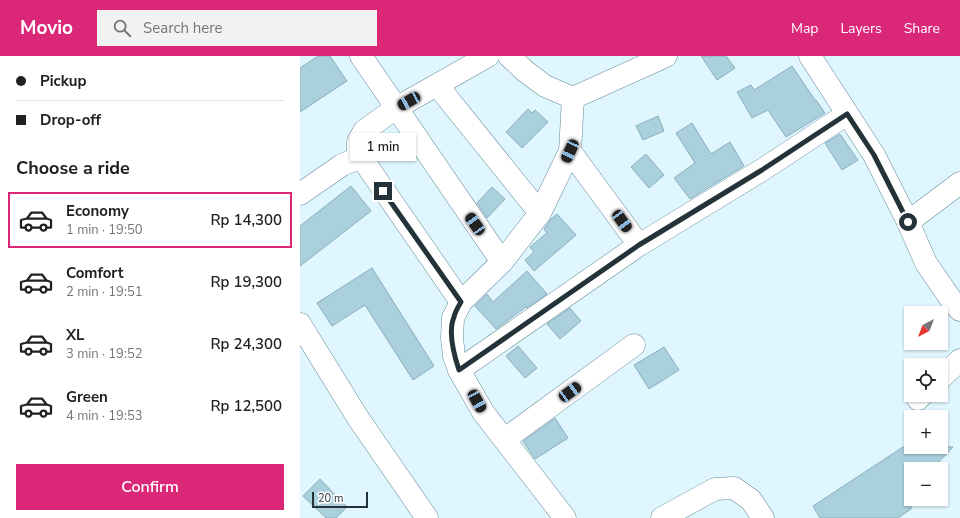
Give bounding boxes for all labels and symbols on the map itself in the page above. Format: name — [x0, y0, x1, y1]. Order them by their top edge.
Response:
car — [396, 90, 422, 112]
callout: 1 min — [350, 133, 416, 161]
car — [559, 138, 581, 164]
route end — [374, 182, 392, 200]
car — [610, 208, 634, 234]
car — [463, 211, 487, 237]
route start — [899, 213, 917, 231]
north arrow — [904, 306, 948, 350]
car — [557, 380, 583, 404]
car — [466, 388, 488, 414]
scale bar — [312, 490, 368, 509]

